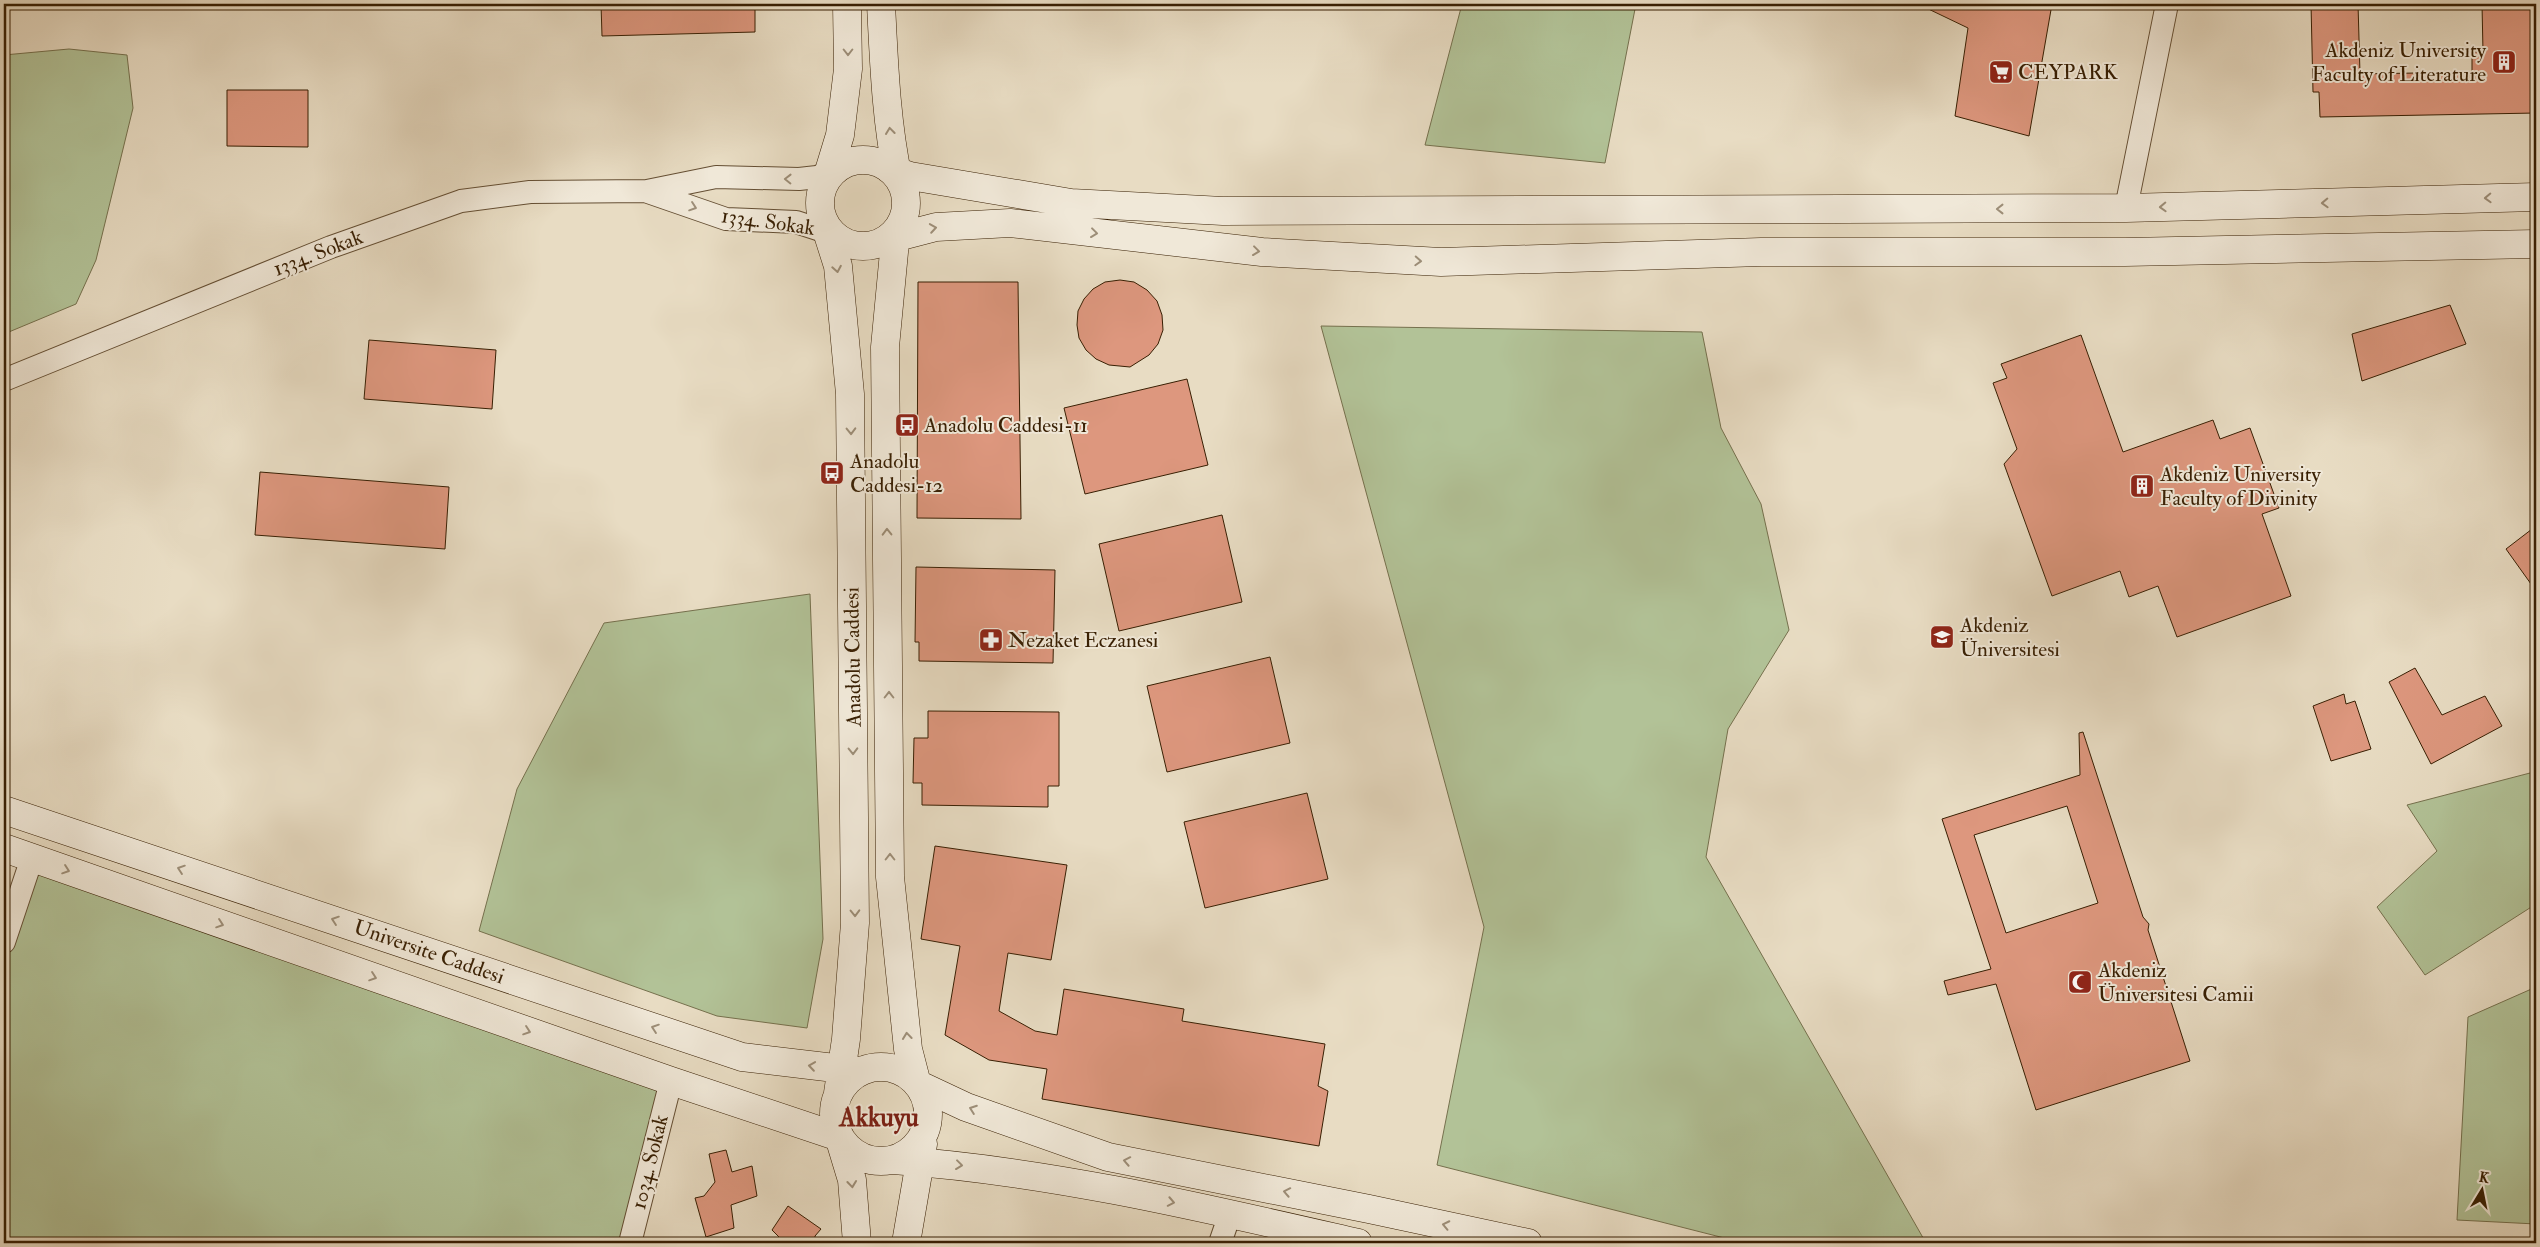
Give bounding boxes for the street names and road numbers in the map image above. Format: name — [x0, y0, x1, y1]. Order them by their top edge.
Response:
street label: 1334. Sokak — [720, 202, 816, 242]
street label: 1334. Sokak — [269, 224, 367, 282]
street label: Anadolu Caddesi — [838, 586, 868, 728]
street label: Universite Caddesi — [350, 914, 508, 991]
street label: 1034. Sokak — [625, 1112, 675, 1212]

